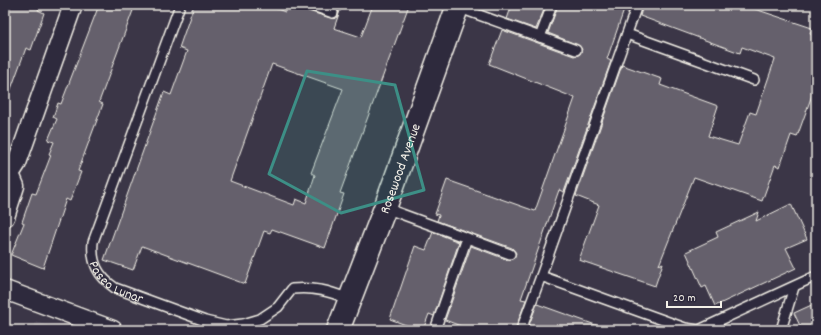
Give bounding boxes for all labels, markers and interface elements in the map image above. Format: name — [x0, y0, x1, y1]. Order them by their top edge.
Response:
street label: Rosewood Avenue — [376, 121, 427, 217]
street label: Paseo Lunar — [83, 259, 146, 310]
scale bar — [667, 283, 721, 309]
text: 20 m — [673, 290, 696, 307]

